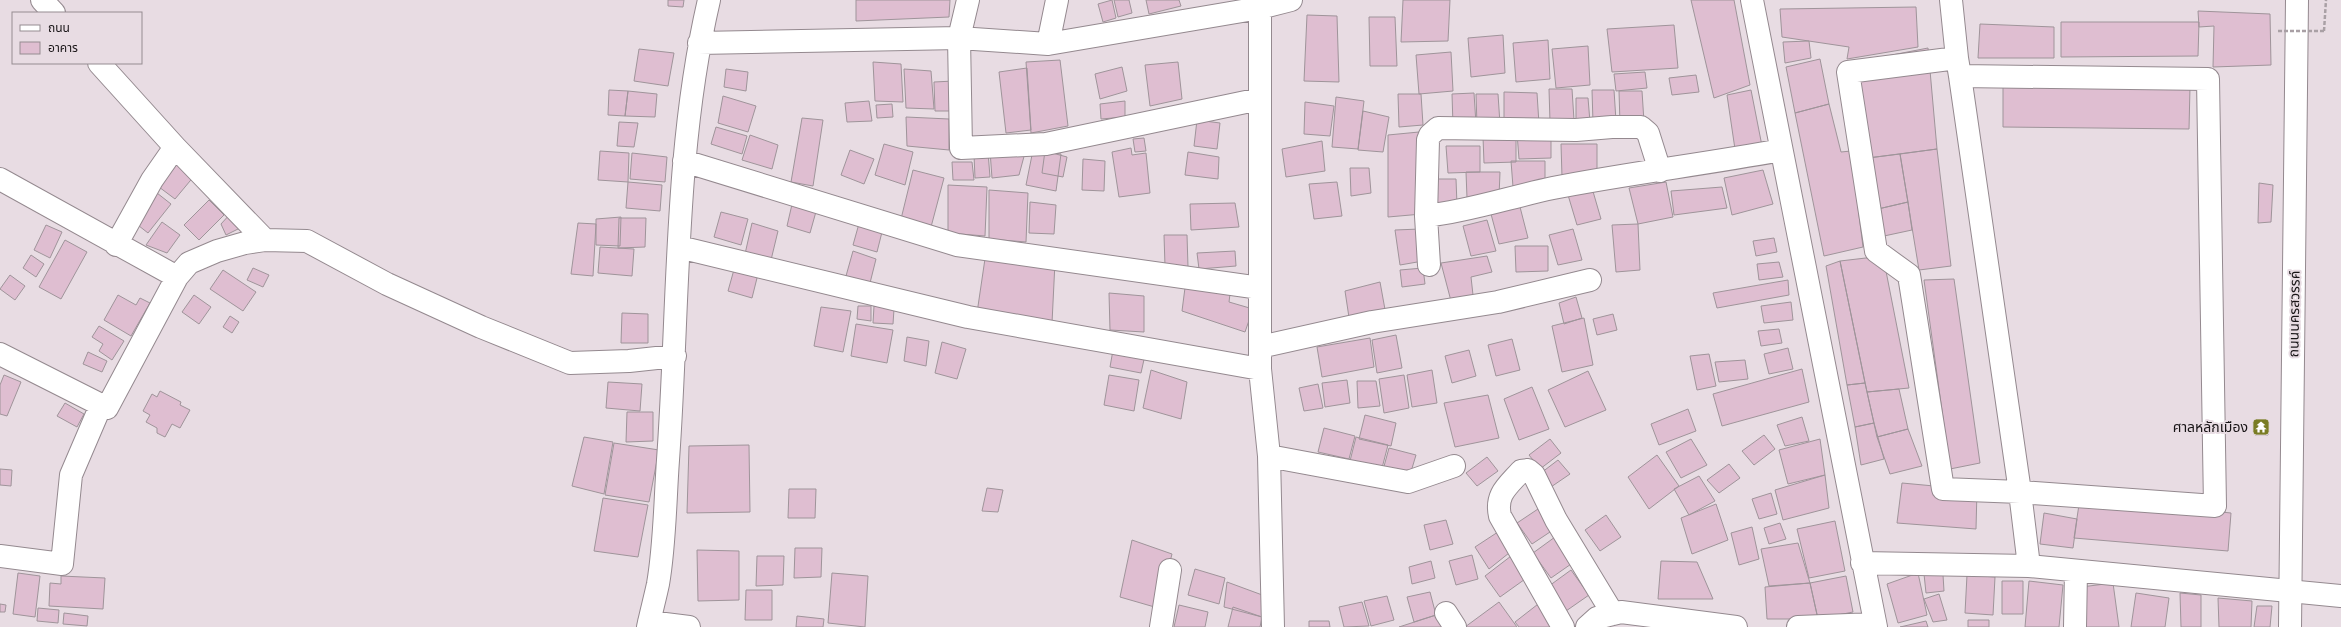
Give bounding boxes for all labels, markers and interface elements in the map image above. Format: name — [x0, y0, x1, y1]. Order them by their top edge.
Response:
legend — [12, 12, 142, 64]
text: ถนน — [48, 20, 70, 36]
text: อาคาร — [48, 40, 78, 56]
street label: ถนนนครสวรรค์ — [2283, 270, 2305, 358]
place label: ศาลหลักเมือง — [2173, 417, 2248, 437]
temple icon: ศาลหลักเมือง — [2251, 417, 2271, 437]

